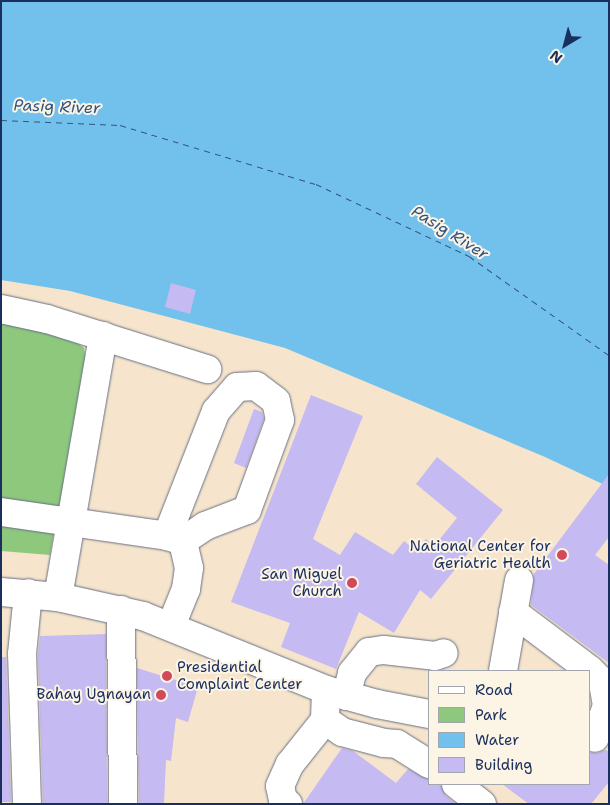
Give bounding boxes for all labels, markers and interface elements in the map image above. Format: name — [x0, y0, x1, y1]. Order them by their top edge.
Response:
north arrow — [540, 20, 590, 70]
text: N — [546, 46, 566, 68]
water label: Pasig River — [13, 96, 101, 118]
water label: Pasig River — [408, 202, 492, 264]
place label: National Center for Geriatric Health — [410, 537, 551, 572]
marker: National Center for Geriatric Health — [555, 548, 569, 562]
place label: San Miguel Church — [261, 565, 342, 600]
marker: San Miguel Church — [346, 577, 358, 589]
place label: Presidential Complaint Center — [177, 658, 302, 693]
marker: Presidential Complaint Center — [161, 670, 173, 682]
legend — [428, 670, 590, 785]
text: Road — [475, 680, 513, 700]
place label: Bahay Ugnayan — [37, 686, 151, 704]
marker: Bahay Ugnayan — [155, 689, 167, 701]
text: Park — [475, 705, 507, 725]
text: Water — [475, 730, 519, 750]
text: Building — [475, 755, 532, 775]

